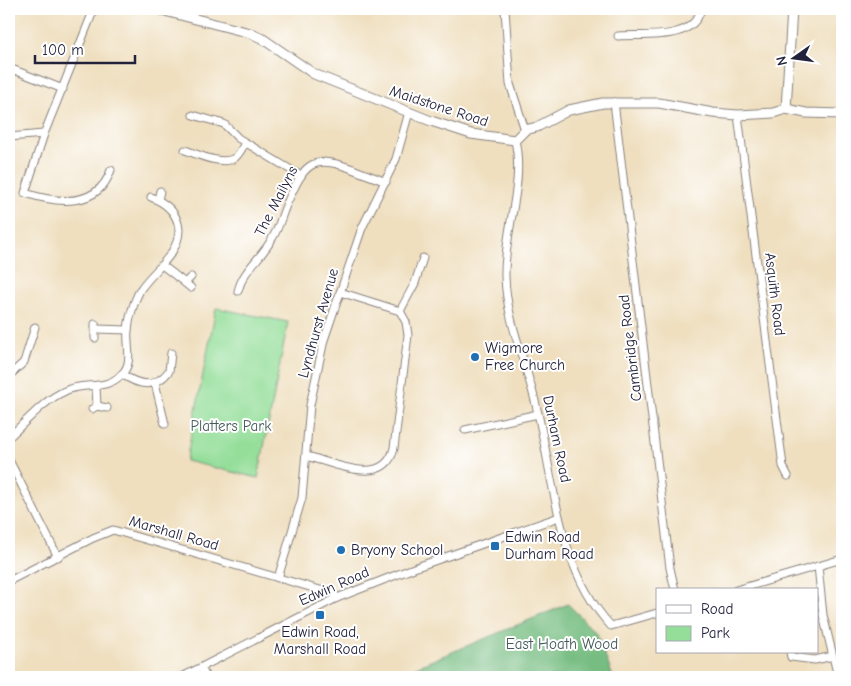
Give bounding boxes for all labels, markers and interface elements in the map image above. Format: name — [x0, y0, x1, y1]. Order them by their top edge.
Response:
scale bar — [35, 32, 135, 64]
north arrow — [768, 32, 818, 82]
text: 100 m — [42, 41, 84, 59]
text: N — [773, 55, 791, 68]
street label: Maidstone Road — [387, 82, 491, 130]
street label: The Mailyns — [251, 163, 301, 239]
street label: Asquith Road — [761, 251, 789, 337]
street label: Lyndhurst Avenue — [294, 266, 342, 380]
street label: Cambridge Road — [615, 294, 645, 402]
place label: Wigmore Free Church — [485, 339, 565, 374]
marker: Wigmore Free Church — [469, 351, 481, 363]
street label: Durham Road — [539, 394, 575, 484]
park label: Platters Park — [190, 417, 272, 435]
street label: Marshall Road — [127, 512, 221, 554]
place label: Edwin Road Durham Road — [505, 528, 594, 563]
marker: Edwin Road Durham Road — [489, 540, 501, 552]
place label: Bryony School — [351, 541, 443, 559]
marker: Bryony School — [335, 544, 347, 556]
street label: Edwin Road — [296, 563, 372, 609]
legend — [656, 588, 818, 654]
text: Road — [701, 600, 733, 618]
marker: Edwin Road, Marshall Road — [314, 609, 326, 621]
place label: Edwin Road, Marshall Road — [274, 623, 366, 658]
text: Park — [701, 624, 730, 642]
park label: East Hoath Wood — [506, 635, 618, 653]

